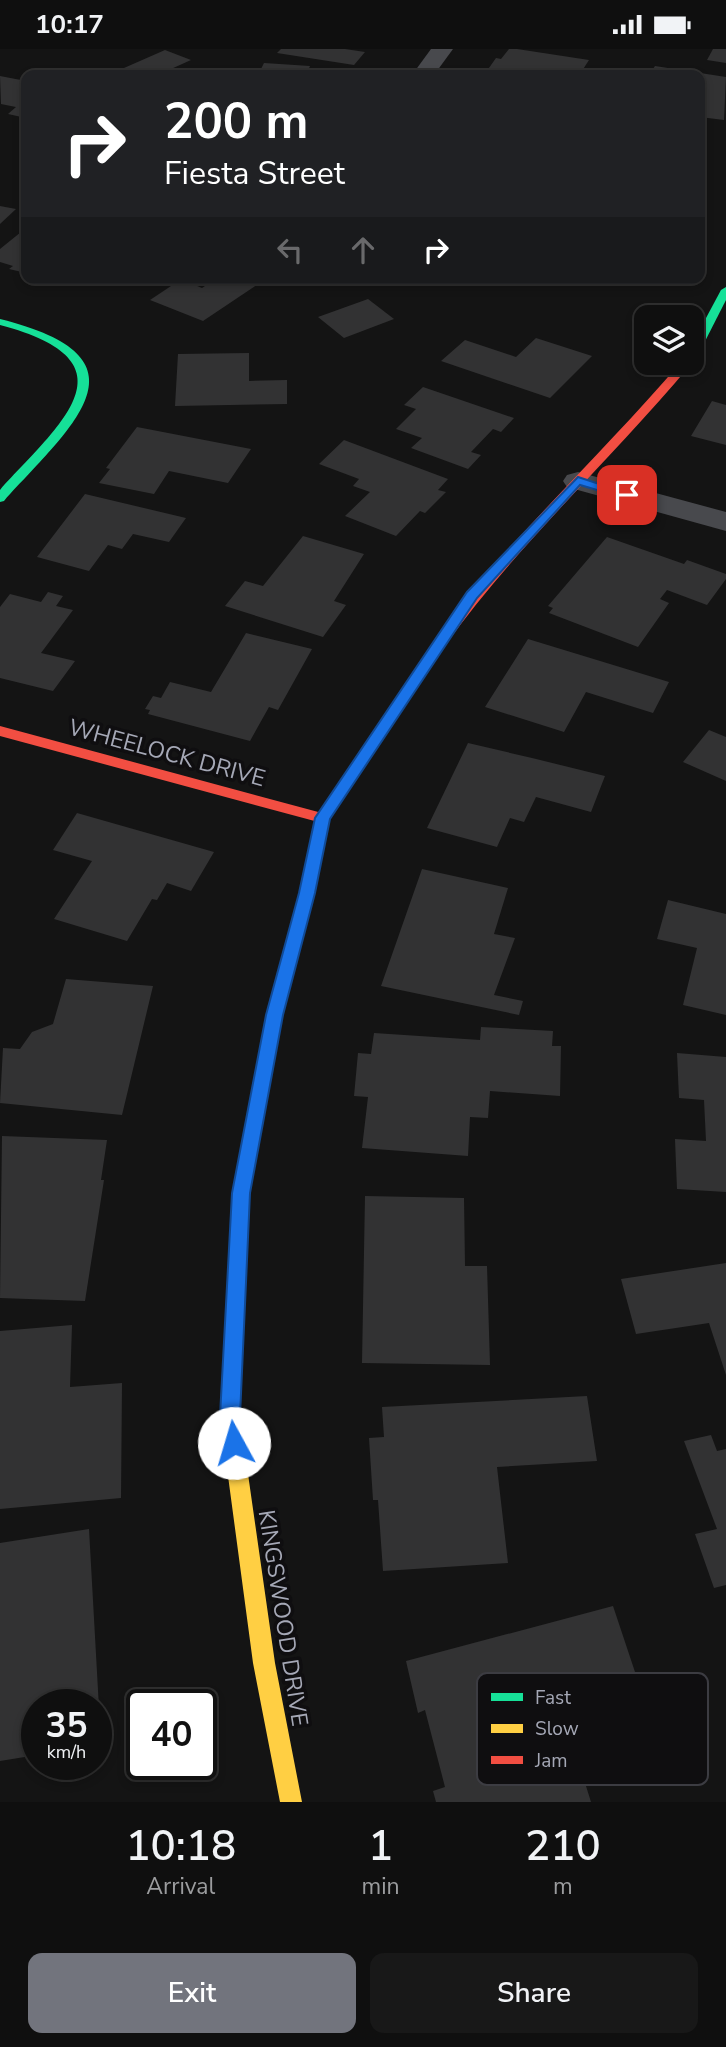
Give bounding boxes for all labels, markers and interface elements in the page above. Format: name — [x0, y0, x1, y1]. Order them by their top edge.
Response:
text: 10:17 — [35, 7, 104, 42]
text: 200 m — [164, 88, 308, 155]
icon: right — [49, 98, 140, 189]
text: Fiesta Street — [164, 152, 345, 195]
icon: left — [271, 231, 309, 269]
icon: ahead — [344, 231, 382, 269]
icon: right — [417, 231, 455, 269]
map controls — [634, 305, 704, 375]
button: layers — [634, 305, 704, 375]
pin — [597, 465, 657, 525]
icon: arrive — [608, 476, 646, 514]
street label: WHEELOCK DRIVE — [65, 712, 269, 794]
position arrow — [197, 1406, 271, 1480]
street label: KINGSWOOD DRIVE — [251, 1508, 315, 1728]
legend — [477, 1673, 708, 1785]
text: Fast — [535, 1685, 571, 1711]
speed limit sign: 40 — [126, 1689, 217, 1780]
text: 35 — [45, 1702, 88, 1749]
text: Slow — [535, 1716, 579, 1742]
text: km/h — [47, 1740, 86, 1764]
text: Jam — [534, 1748, 568, 1774]
text: 10:18 — [125, 1818, 236, 1875]
text: 1 — [368, 1818, 393, 1875]
text: 210 — [525, 1818, 601, 1875]
text: Arrival — [146, 1871, 215, 1902]
text: min — [362, 1871, 400, 1902]
text: m — [553, 1871, 573, 1902]
button: Exit — [28, 1953, 356, 2033]
button: Share — [370, 1953, 698, 2033]

